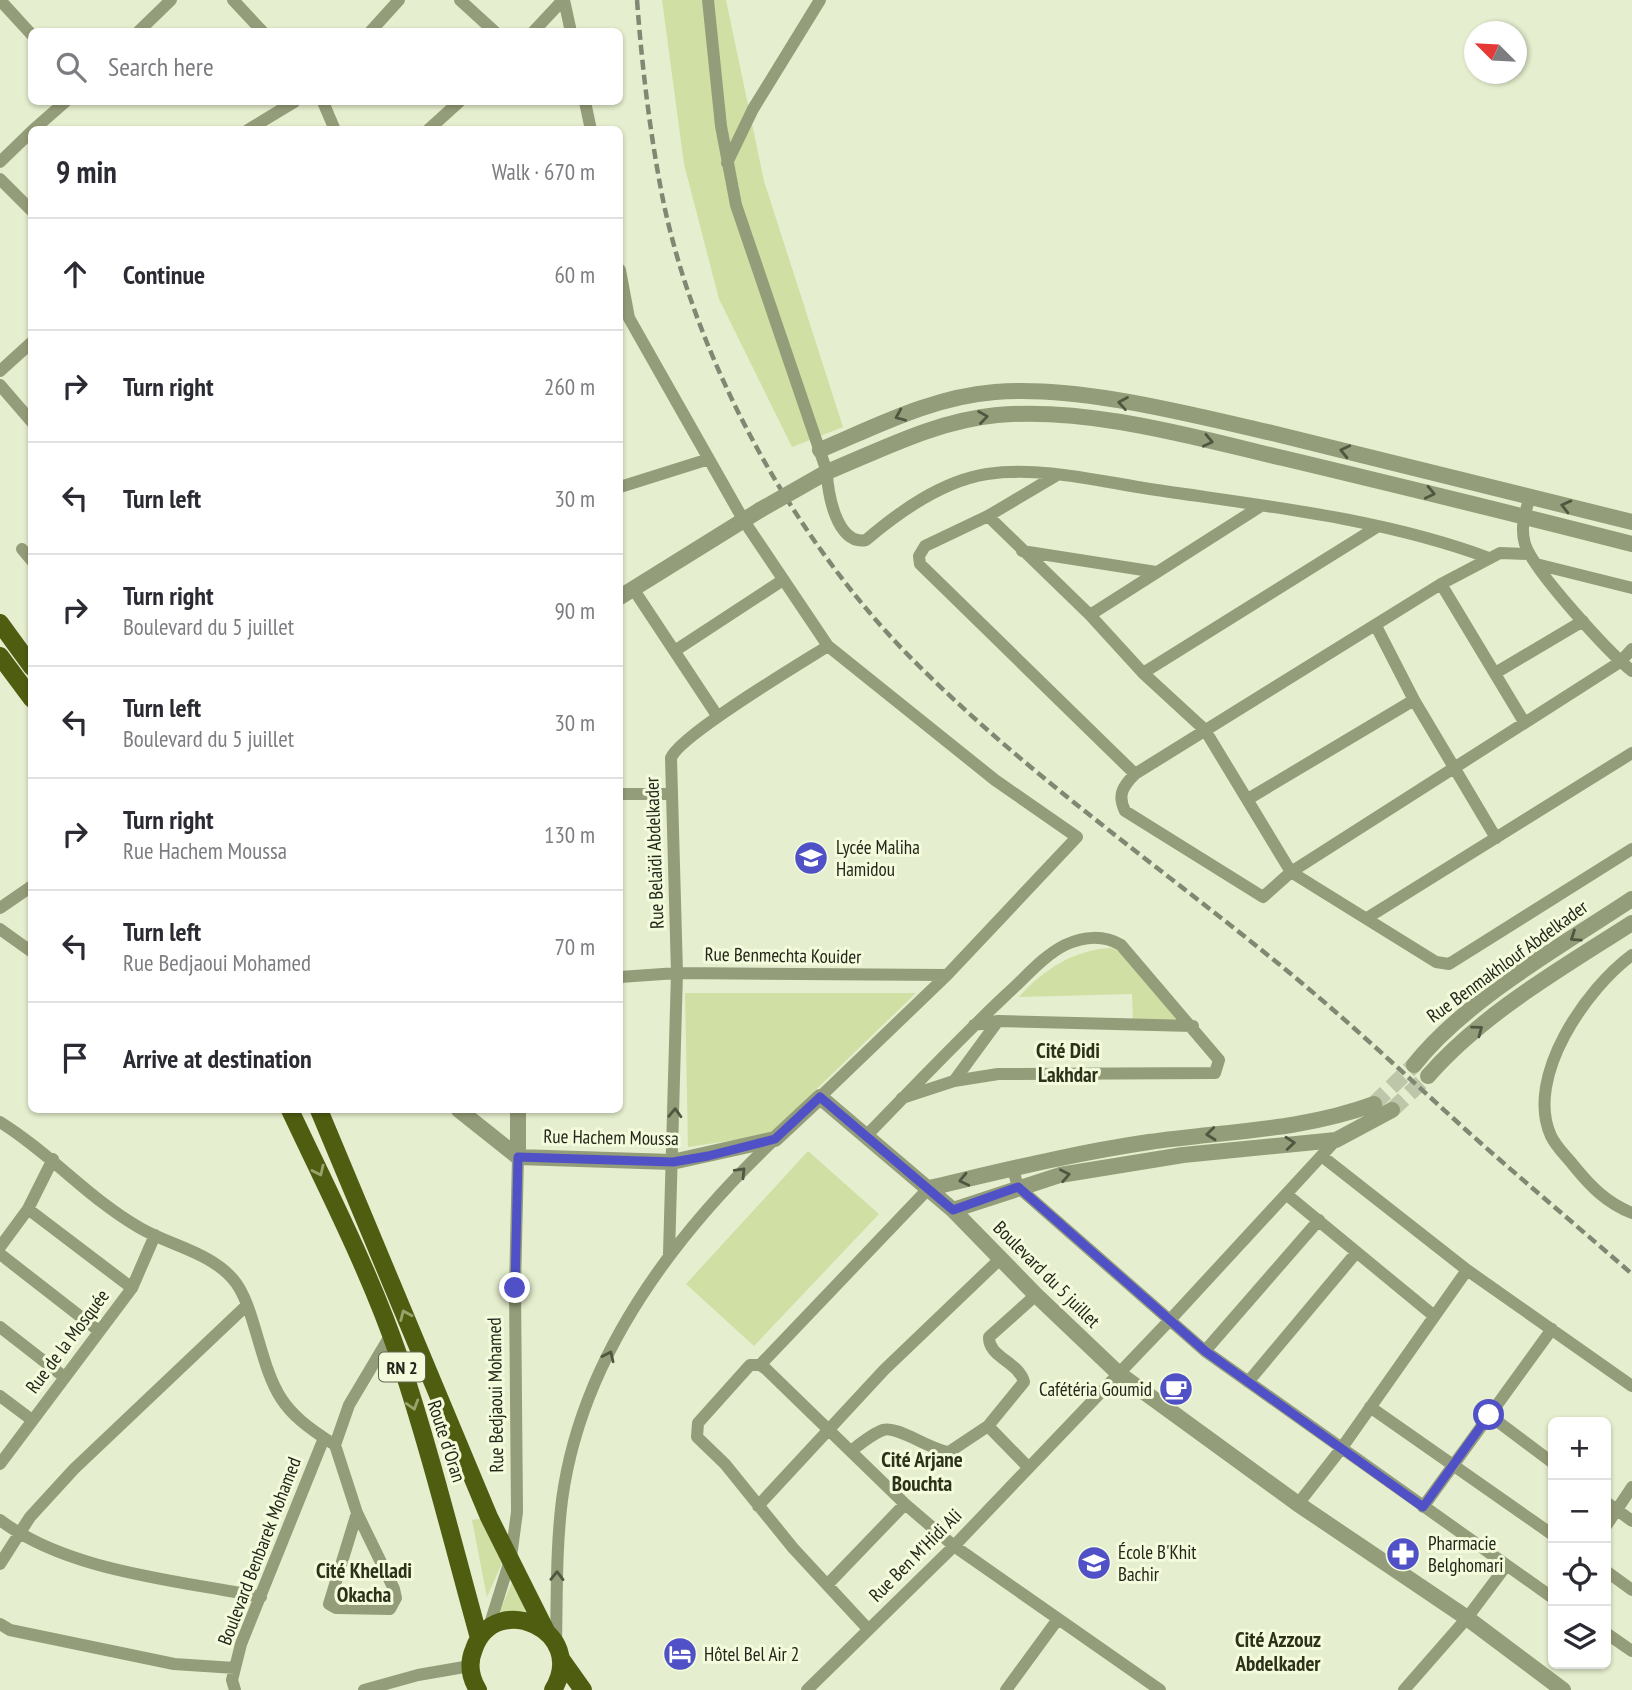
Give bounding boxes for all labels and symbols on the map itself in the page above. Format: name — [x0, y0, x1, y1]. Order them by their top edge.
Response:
north arrow — [1464, 21, 1527, 84]
one-way arrow — [1117, 396, 1129, 411]
one-way arrow — [894, 408, 907, 422]
one-way arrow — [978, 410, 989, 425]
one-way arrow — [1202, 433, 1214, 447]
one-way arrow — [1339, 445, 1351, 459]
one-way arrow — [1424, 485, 1436, 500]
one-way arrow — [1560, 500, 1572, 514]
street label: Rue Belaïdi Abdelkader — [639, 776, 669, 929]
place label: Lycée Maliha Hamidou — [836, 835, 920, 881]
school or university icon: Lycée Maliha Hamidou — [792, 839, 830, 877]
street label: Rue Benmakhlouf Abdelkader — [1422, 894, 1593, 1028]
one-way arrow — [1570, 929, 1583, 942]
street label: Rue Benmechta Kouider — [704, 942, 862, 968]
one-way arrow — [1470, 1026, 1482, 1038]
district label: Cité Didi Lakhdar — [1036, 1037, 1100, 1088]
one-way arrow — [667, 1107, 682, 1118]
street label: Rue Hachem Moussa — [543, 1124, 679, 1150]
one-way arrow — [1205, 1126, 1217, 1141]
one-way arrow — [1285, 1136, 1296, 1151]
one-way arrow — [310, 1164, 324, 1176]
one-way arrow — [732, 1168, 745, 1181]
one-way arrow — [1059, 1168, 1071, 1183]
one-way arrow — [958, 1172, 970, 1186]
street label: Boulevard du 5 juillet — [989, 1216, 1106, 1333]
route end — [499, 1272, 530, 1303]
street label: Rue de la Mosquée — [20, 1284, 114, 1398]
one-way arrow — [399, 1310, 413, 1322]
street label: Rue Bedjaoui Mohamed — [482, 1317, 508, 1473]
one-way arrow — [601, 1351, 615, 1363]
road number: RN 2 — [379, 1352, 425, 1382]
cafe icon: Cafétéria Goumid — [1157, 1370, 1195, 1408]
place label: Cafétéria Goumid — [1039, 1377, 1152, 1401]
street label: Route d'Oran — [423, 1397, 471, 1485]
one-way arrow — [405, 1398, 420, 1410]
route start — [1473, 1399, 1504, 1430]
district label: Cité Arjane Bouchta — [881, 1446, 963, 1497]
street label: Boulevard Benbarek Mohamed — [212, 1454, 306, 1648]
street label: Rue Ben M'Hidi Ali — [863, 1503, 967, 1607]
place label: Pharmacie Belghomari — [1428, 1531, 1503, 1577]
pharmacy icon: Pharmacie Belghomari — [1384, 1535, 1422, 1573]
place label: École B'Khit Bachir — [1118, 1540, 1197, 1586]
school or university icon: École B'Khit Bachir — [1075, 1544, 1113, 1582]
district label: Cité Khelladi Okacha — [316, 1557, 412, 1608]
one-way arrow — [549, 1570, 565, 1580]
district label: Cité Azzouz Abdelkader — [1234, 1626, 1321, 1677]
hotel icon: Hôtel Bel Air 2 — [661, 1635, 699, 1673]
place label: Hôtel Bel Air 2 — [704, 1642, 799, 1666]

